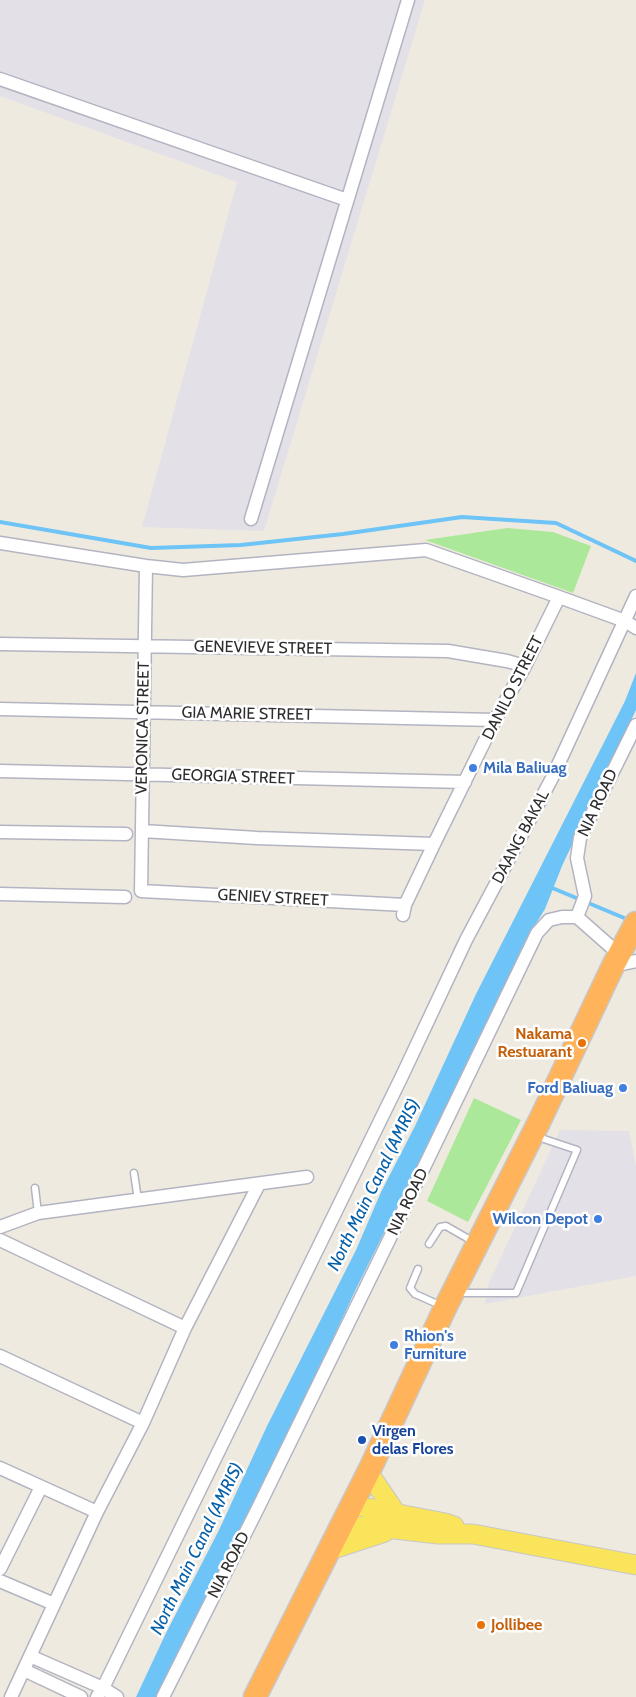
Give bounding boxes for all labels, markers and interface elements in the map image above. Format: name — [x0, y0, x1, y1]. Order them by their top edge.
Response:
street label: DANILO STREET — [479, 633, 547, 743]
street label: GENEVIEVE STREET — [194, 637, 332, 659]
street label: VERONICA STREET — [132, 661, 154, 795]
street label: GIA MARIE STREET — [181, 703, 313, 725]
place label: Mila Baliuag — [483, 758, 567, 778]
marker: Mila Baliuag — [467, 762, 479, 774]
street label: GEORGIA STREET — [171, 765, 295, 789]
street label: NIA ROAD — [574, 766, 622, 840]
street label: DAANG BAKAL — [488, 787, 554, 887]
street label: GENIEV STREET — [217, 886, 329, 910]
place label: Nakama Restuarant — [498, 1024, 572, 1062]
marker: Nakama Restuarant — [576, 1037, 588, 1049]
place label: Ford Baliuag — [527, 1078, 613, 1098]
marker: Ford Baliuag — [617, 1082, 629, 1094]
water label: North Main Canal (AMRIS) — [323, 1096, 425, 1274]
street label: NIA ROAD — [384, 1165, 432, 1239]
place label: Wilcon Depot — [493, 1209, 588, 1229]
marker: Wilcon Depot — [592, 1213, 604, 1225]
place label: Rhion's Furniture — [404, 1326, 466, 1364]
marker: Rhion's Furniture — [388, 1339, 400, 1351]
place label: Virgen delas Flores — [372, 1421, 454, 1459]
marker: Virgen delas Flores — [356, 1434, 368, 1446]
water label: North Main Canal (AMRIS) — [146, 1460, 248, 1638]
street label: NIA ROAD — [204, 1529, 254, 1601]
place label: Jollibee — [491, 1615, 542, 1635]
marker: Jollibee — [475, 1619, 487, 1631]

